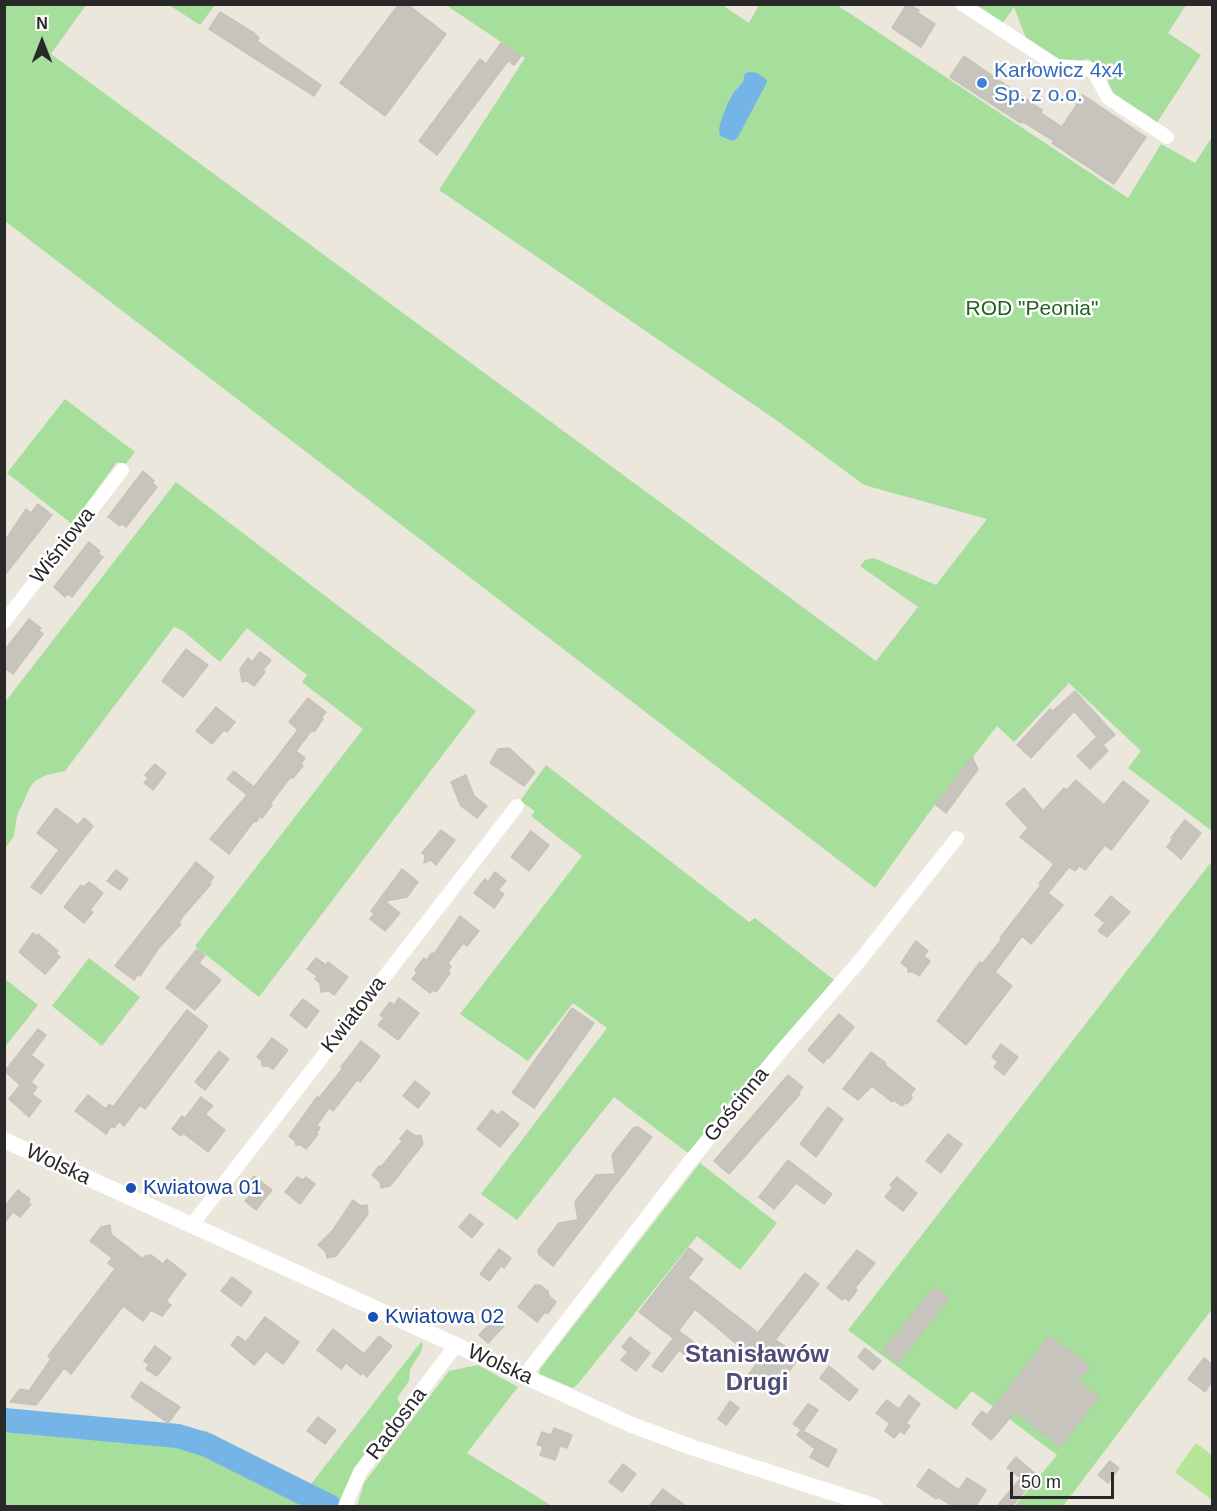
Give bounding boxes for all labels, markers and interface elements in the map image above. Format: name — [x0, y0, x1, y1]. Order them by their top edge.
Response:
north arrow — [12, 12, 72, 72]
text: N — [36, 15, 48, 32]
place label: Karłowicz 4x4 Sp. z o.o. — [994, 58, 1124, 108]
marker: Karłowicz 4x4 Sp. z o.o. — [975, 76, 989, 90]
park label: ROD "Peonia" — [966, 296, 1098, 322]
street label: Wiśniowa — [25, 503, 101, 589]
street label: Kwiatowa — [316, 972, 392, 1058]
street label: Gościnna — [699, 1063, 775, 1147]
street label: Wolska — [22, 1139, 94, 1191]
place label: Kwiatowa 01 — [143, 1175, 262, 1201]
marker: Kwiatowa 01 — [124, 1181, 138, 1195]
place label: Kwiatowa 02 — [385, 1304, 504, 1330]
marker: Kwiatowa 02 — [366, 1310, 380, 1324]
street label: Wolska — [464, 1340, 536, 1390]
district label: Stanisławów Drugi — [685, 1341, 829, 1397]
street label: Radosna — [362, 1383, 432, 1465]
scale bar — [1013, 1460, 1116, 1498]
text: 50 m — [1021, 1472, 1061, 1492]

